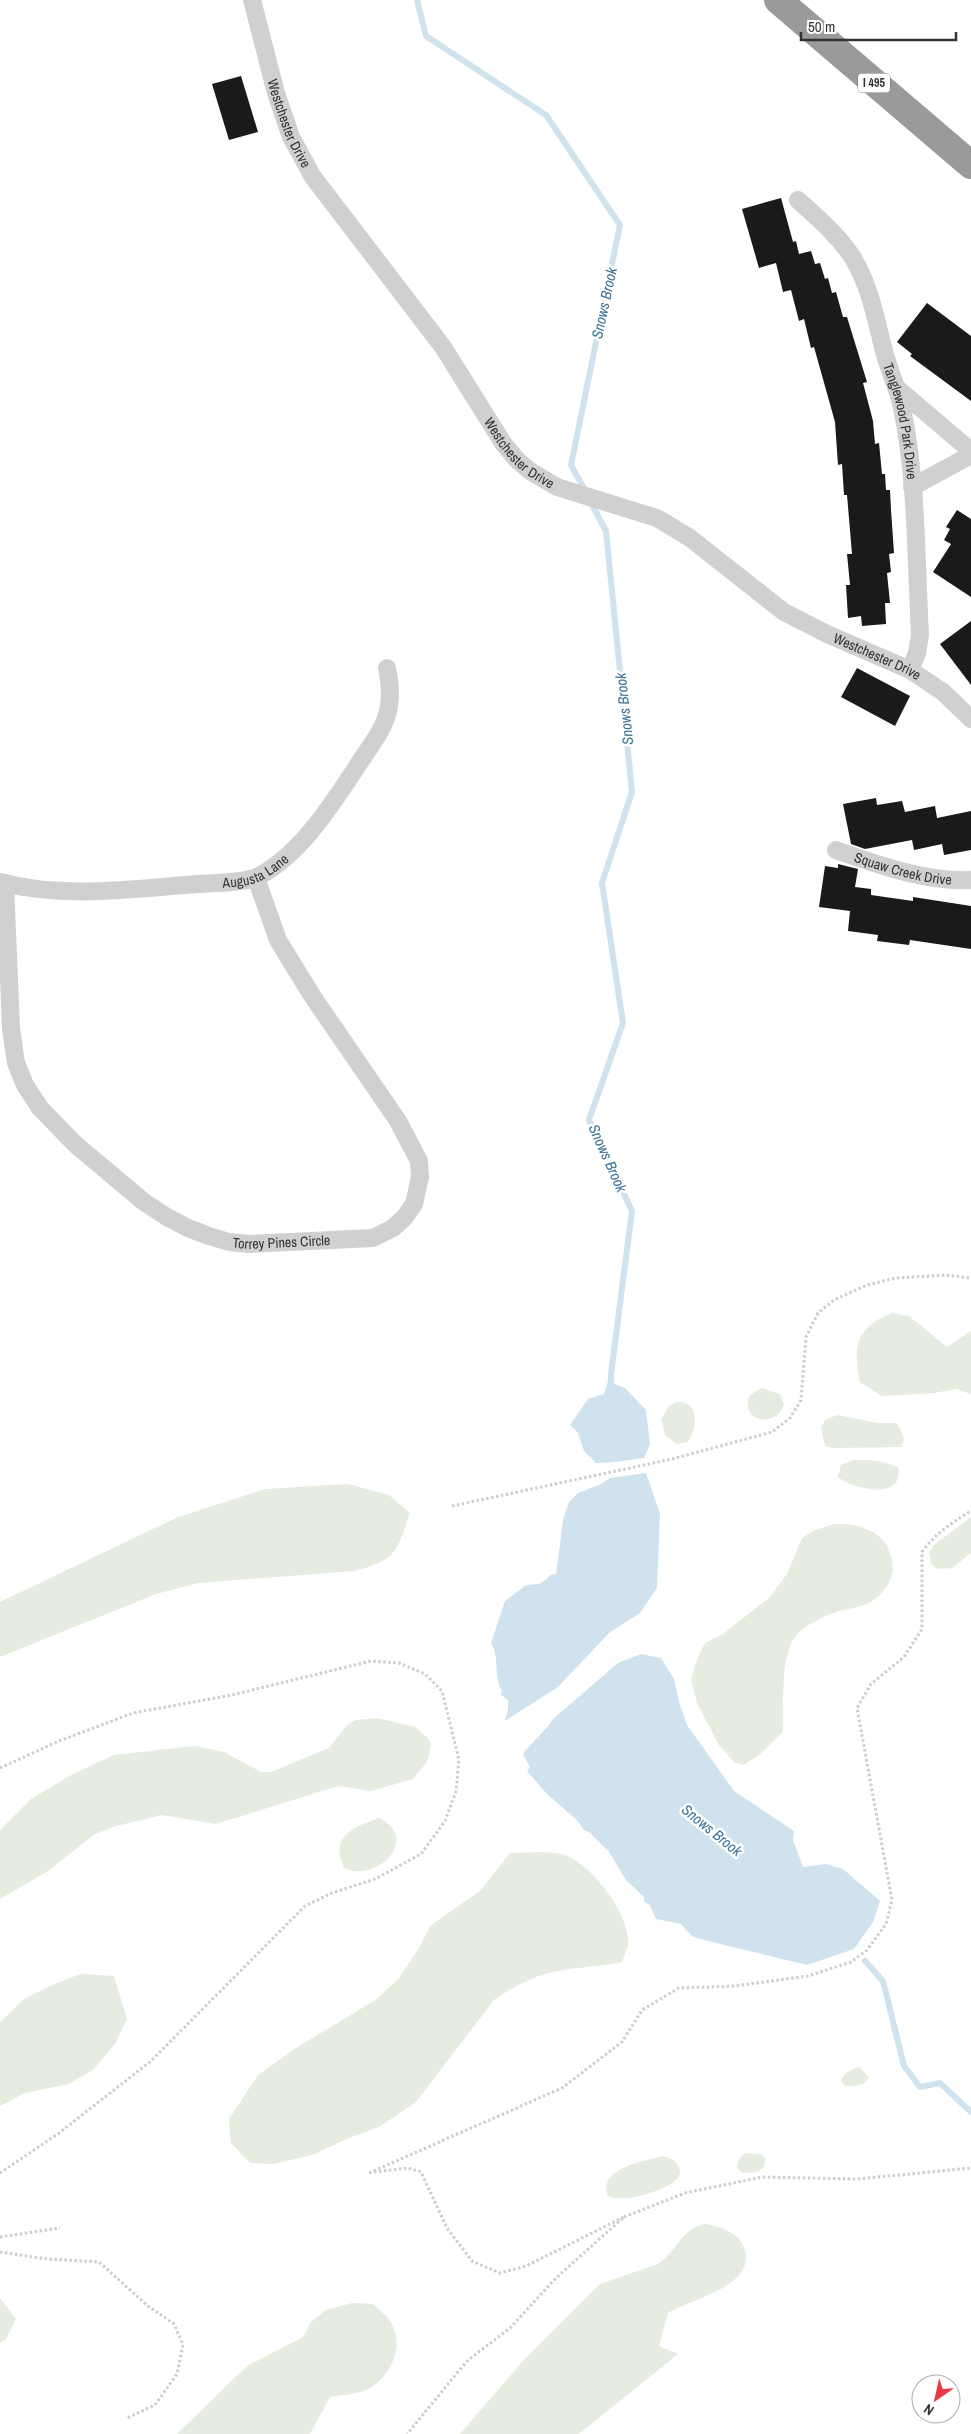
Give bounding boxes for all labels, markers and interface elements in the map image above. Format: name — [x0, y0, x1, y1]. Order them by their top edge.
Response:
scale bar — [801, 10, 956, 42]
text: 50 m — [808, 16, 835, 37]
road number: I 495 — [858, 74, 890, 92]
street label: Westchester Drive — [264, 77, 315, 171]
water label: Snows Brook — [586, 265, 622, 341]
street label: Tanglewood Park Drive — [879, 360, 921, 480]
street label: Westchester Drive — [480, 414, 558, 492]
street label: Westchester Drive — [831, 629, 925, 684]
water label: Snows Brook — [610, 671, 638, 746]
street label: Squaw Creek Drive — [852, 848, 952, 889]
street label: Augusta Lane — [221, 850, 292, 892]
water label: Snows Brook — [584, 1121, 633, 1196]
street label: Torrey Pines Circle — [232, 1231, 331, 1253]
water label: Snows Brook — [677, 1799, 747, 1861]
north arrow — [911, 2374, 961, 2424]
text: N — [920, 2400, 937, 2420]

